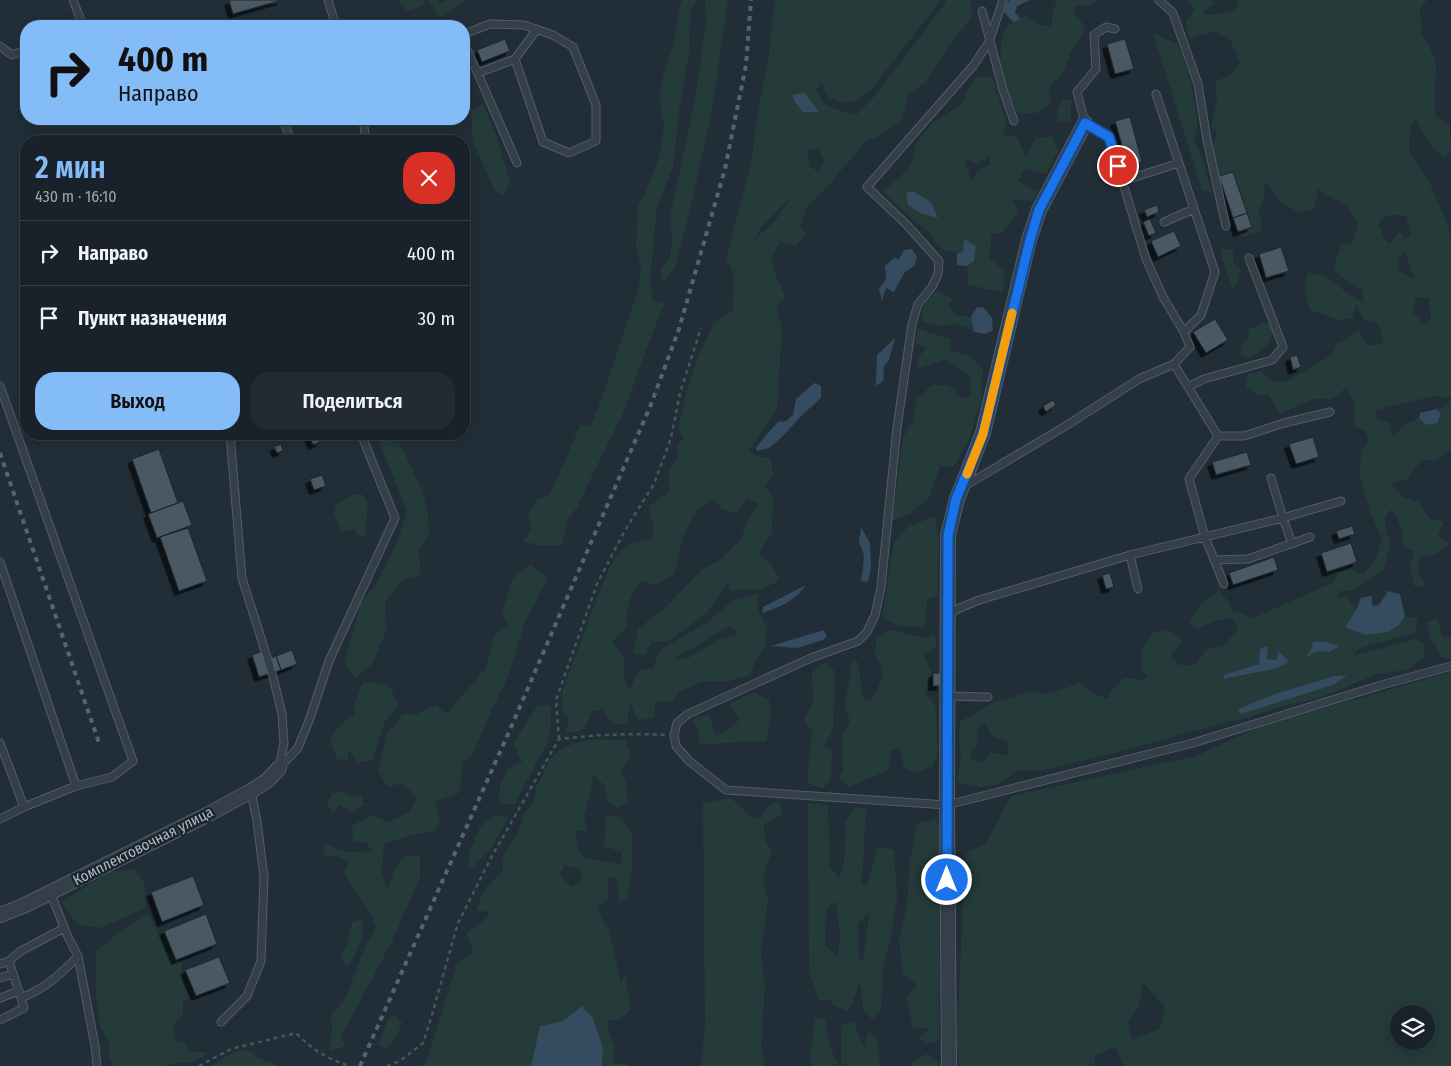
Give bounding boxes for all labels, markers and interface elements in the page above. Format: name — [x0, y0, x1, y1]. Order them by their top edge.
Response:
text: 400 m — [118, 38, 208, 80]
icon: right — [35, 40, 100, 105]
text: Направо — [118, 80, 199, 107]
pin — [1097, 145, 1139, 187]
text: 2 мин — [35, 150, 106, 186]
button: close — [403, 152, 455, 204]
icon: arrive — [1104, 152, 1132, 180]
text: 430 m · 16:10 — [35, 187, 117, 206]
icon: right — [35, 239, 63, 267]
text: Направо — [78, 242, 148, 265]
text: 400 m — [407, 242, 455, 265]
icon: arrive — [35, 304, 63, 332]
text: Пункт назначения — [78, 307, 227, 330]
text: 30 m — [417, 307, 455, 330]
button: Выход — [35, 372, 240, 430]
button: Поделиться — [250, 372, 455, 430]
street label: Комплектовочная улица — [70, 803, 216, 889]
position arrow — [920, 853, 972, 905]
map controls — [1390, 1005, 1435, 1050]
button: layers — [1390, 1005, 1435, 1050]

